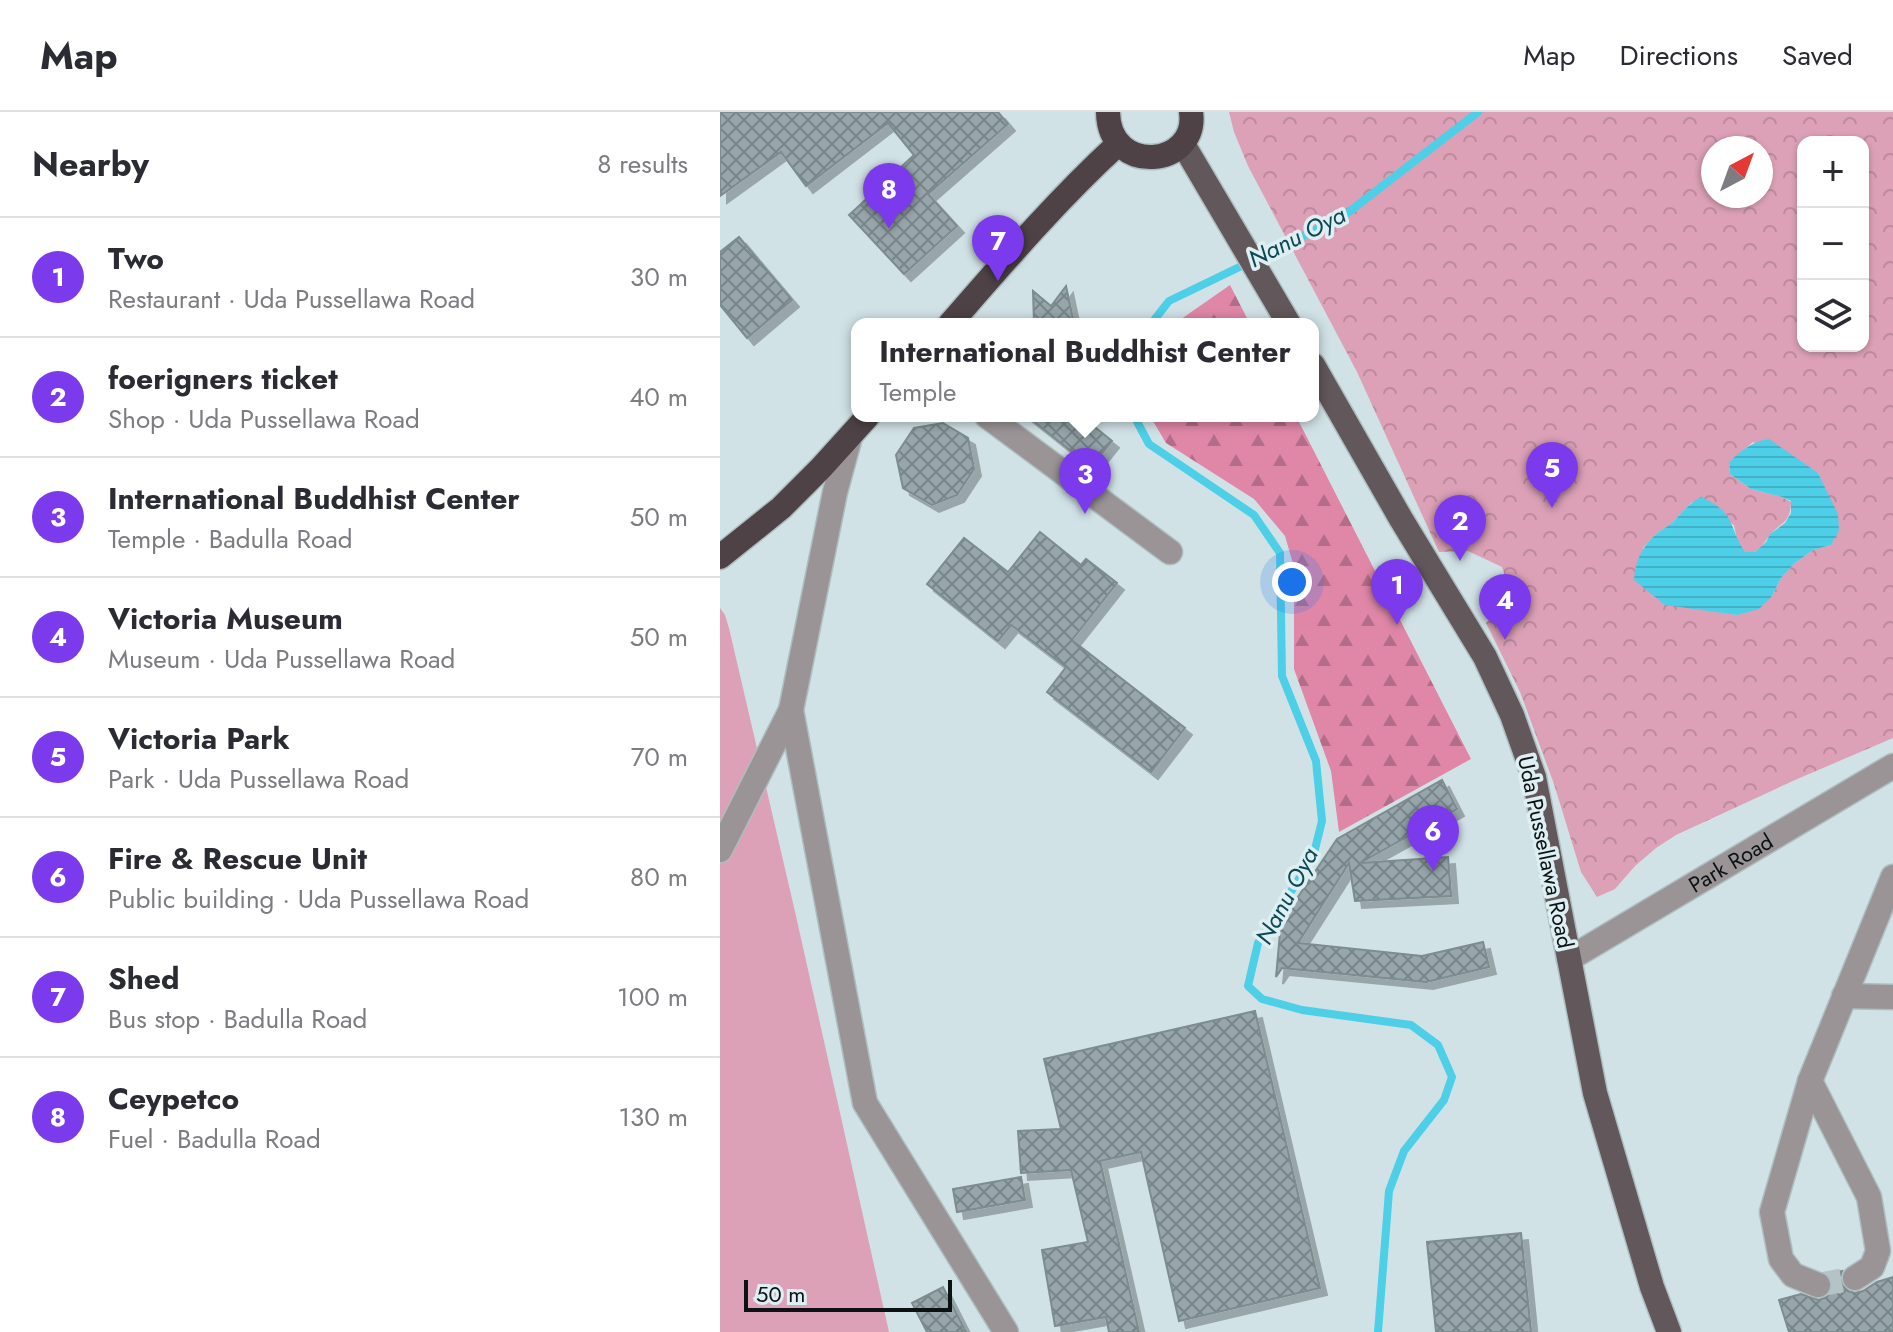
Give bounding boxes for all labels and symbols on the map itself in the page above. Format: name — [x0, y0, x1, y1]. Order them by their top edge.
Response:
north arrow — [1701, 136, 1773, 208]
pin: 8 — [863, 163, 915, 229]
water label: Nanu Oya — [1242, 197, 1352, 276]
pin: 7 — [972, 215, 1024, 281]
pin: 5 — [1526, 442, 1578, 508]
pin: 3 — [1059, 448, 1111, 514]
pin: 2 — [1434, 495, 1486, 561]
pin: 1 — [1371, 559, 1423, 625]
your location — [1272, 562, 1312, 602]
pin: 4 — [1479, 574, 1531, 640]
street label: Uda Pussellawa Road — [1510, 753, 1582, 951]
pin: 6 — [1407, 805, 1459, 871]
street label: Park Road — [1682, 825, 1779, 900]
water label: Nanu Oya — [1246, 841, 1327, 950]
scale bar — [744, 1276, 952, 1312]

